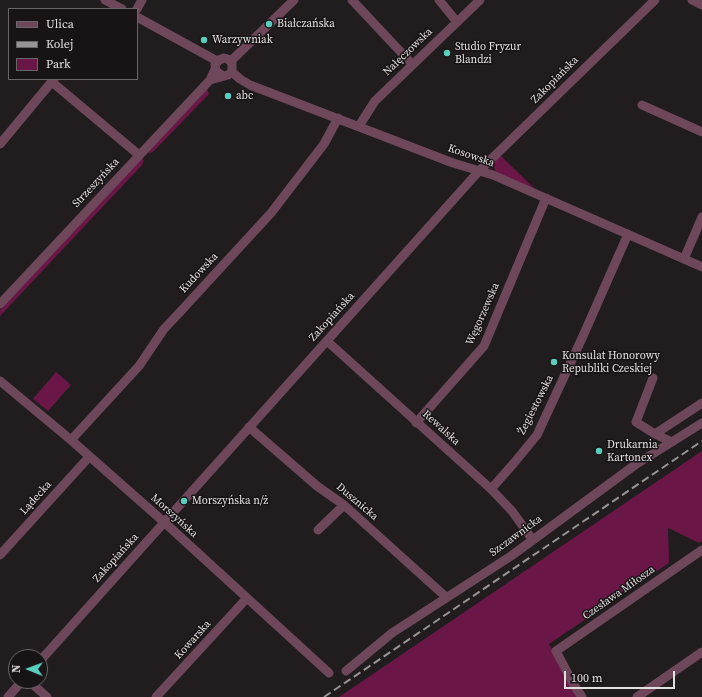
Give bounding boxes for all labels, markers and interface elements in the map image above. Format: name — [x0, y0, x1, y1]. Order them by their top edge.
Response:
legend — [8, 8, 138, 80]
text: Ulica — [46, 16, 74, 32]
place label: Białczańska — [277, 17, 335, 31]
marker: Białczańska — [264, 19, 274, 29]
street label: Nałęczowska — [381, 25, 435, 79]
place label: Warzywniak — [212, 33, 273, 47]
marker: Warzywniak — [199, 35, 209, 45]
text: Kolej — [46, 36, 73, 52]
place label: Studio Fryzur Blandzi — [455, 40, 521, 66]
marker: Studio Fryzur Blandzi — [442, 48, 452, 58]
street label: Zakopiańska — [529, 54, 581, 106]
text: Park — [46, 56, 71, 72]
place label: abc — [236, 89, 253, 103]
marker: abc — [223, 91, 233, 101]
street label: Kosowska — [446, 142, 496, 170]
street label: Strzeszyńska — [70, 156, 122, 210]
street label: Kudowska — [177, 250, 221, 296]
street label: Węgorzewska — [463, 281, 503, 347]
street label: Zakopiańska — [306, 290, 358, 344]
place label: Konsulat Honorowy Republiki Czeskiej — [562, 349, 660, 375]
marker: Konsulat Honorowy Republiki Czeskiej — [549, 357, 559, 367]
street label: Żegiestowska — [515, 373, 557, 437]
street label: Rewalska — [420, 408, 462, 448]
place label: Drukarnia Kartonex — [607, 438, 658, 464]
marker: Drukarnia Kartonex — [594, 446, 604, 456]
street label: Lądecka — [17, 478, 55, 518]
street label: Dusznicka — [333, 481, 381, 523]
street label: Morszyńska — [148, 491, 200, 541]
place label: Morszyńska n/ż — [192, 494, 268, 508]
marker: Morszyńska n/ż — [179, 496, 189, 506]
street label: Szczawnicka — [487, 513, 545, 559]
street label: Zakopiańska — [90, 531, 142, 585]
street label: Czesława Miłosza — [580, 563, 658, 623]
street label: Kowarska — [172, 618, 214, 662]
north arrow — [8, 649, 48, 689]
scale bar — [566, 663, 677, 689]
text: N — [9, 665, 24, 673]
text: 100 m — [571, 670, 603, 686]

